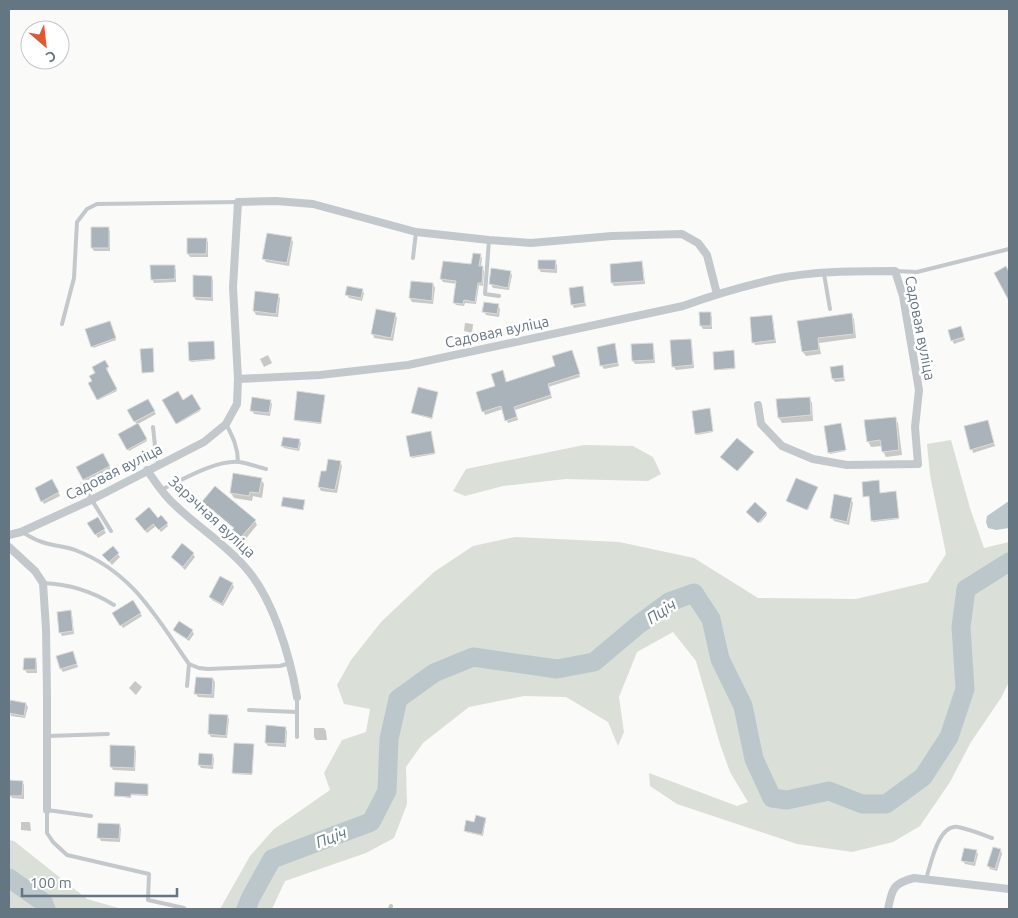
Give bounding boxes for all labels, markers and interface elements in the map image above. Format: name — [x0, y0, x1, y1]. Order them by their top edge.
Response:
north arrow — [20, 20, 70, 70]
text: С — [43, 47, 59, 66]
street label: Садовая вуліца — [902, 274, 939, 382]
street label: Садовая вуліца — [443, 312, 551, 351]
street label: Садовая вуліца — [63, 440, 165, 503]
street label: Зарэчная вуліца — [166, 472, 259, 561]
water label: Пціч — [643, 595, 679, 627]
water label: Пціч — [313, 823, 349, 851]
scale bar — [22, 866, 178, 898]
text: 100 m — [30, 874, 72, 891]

